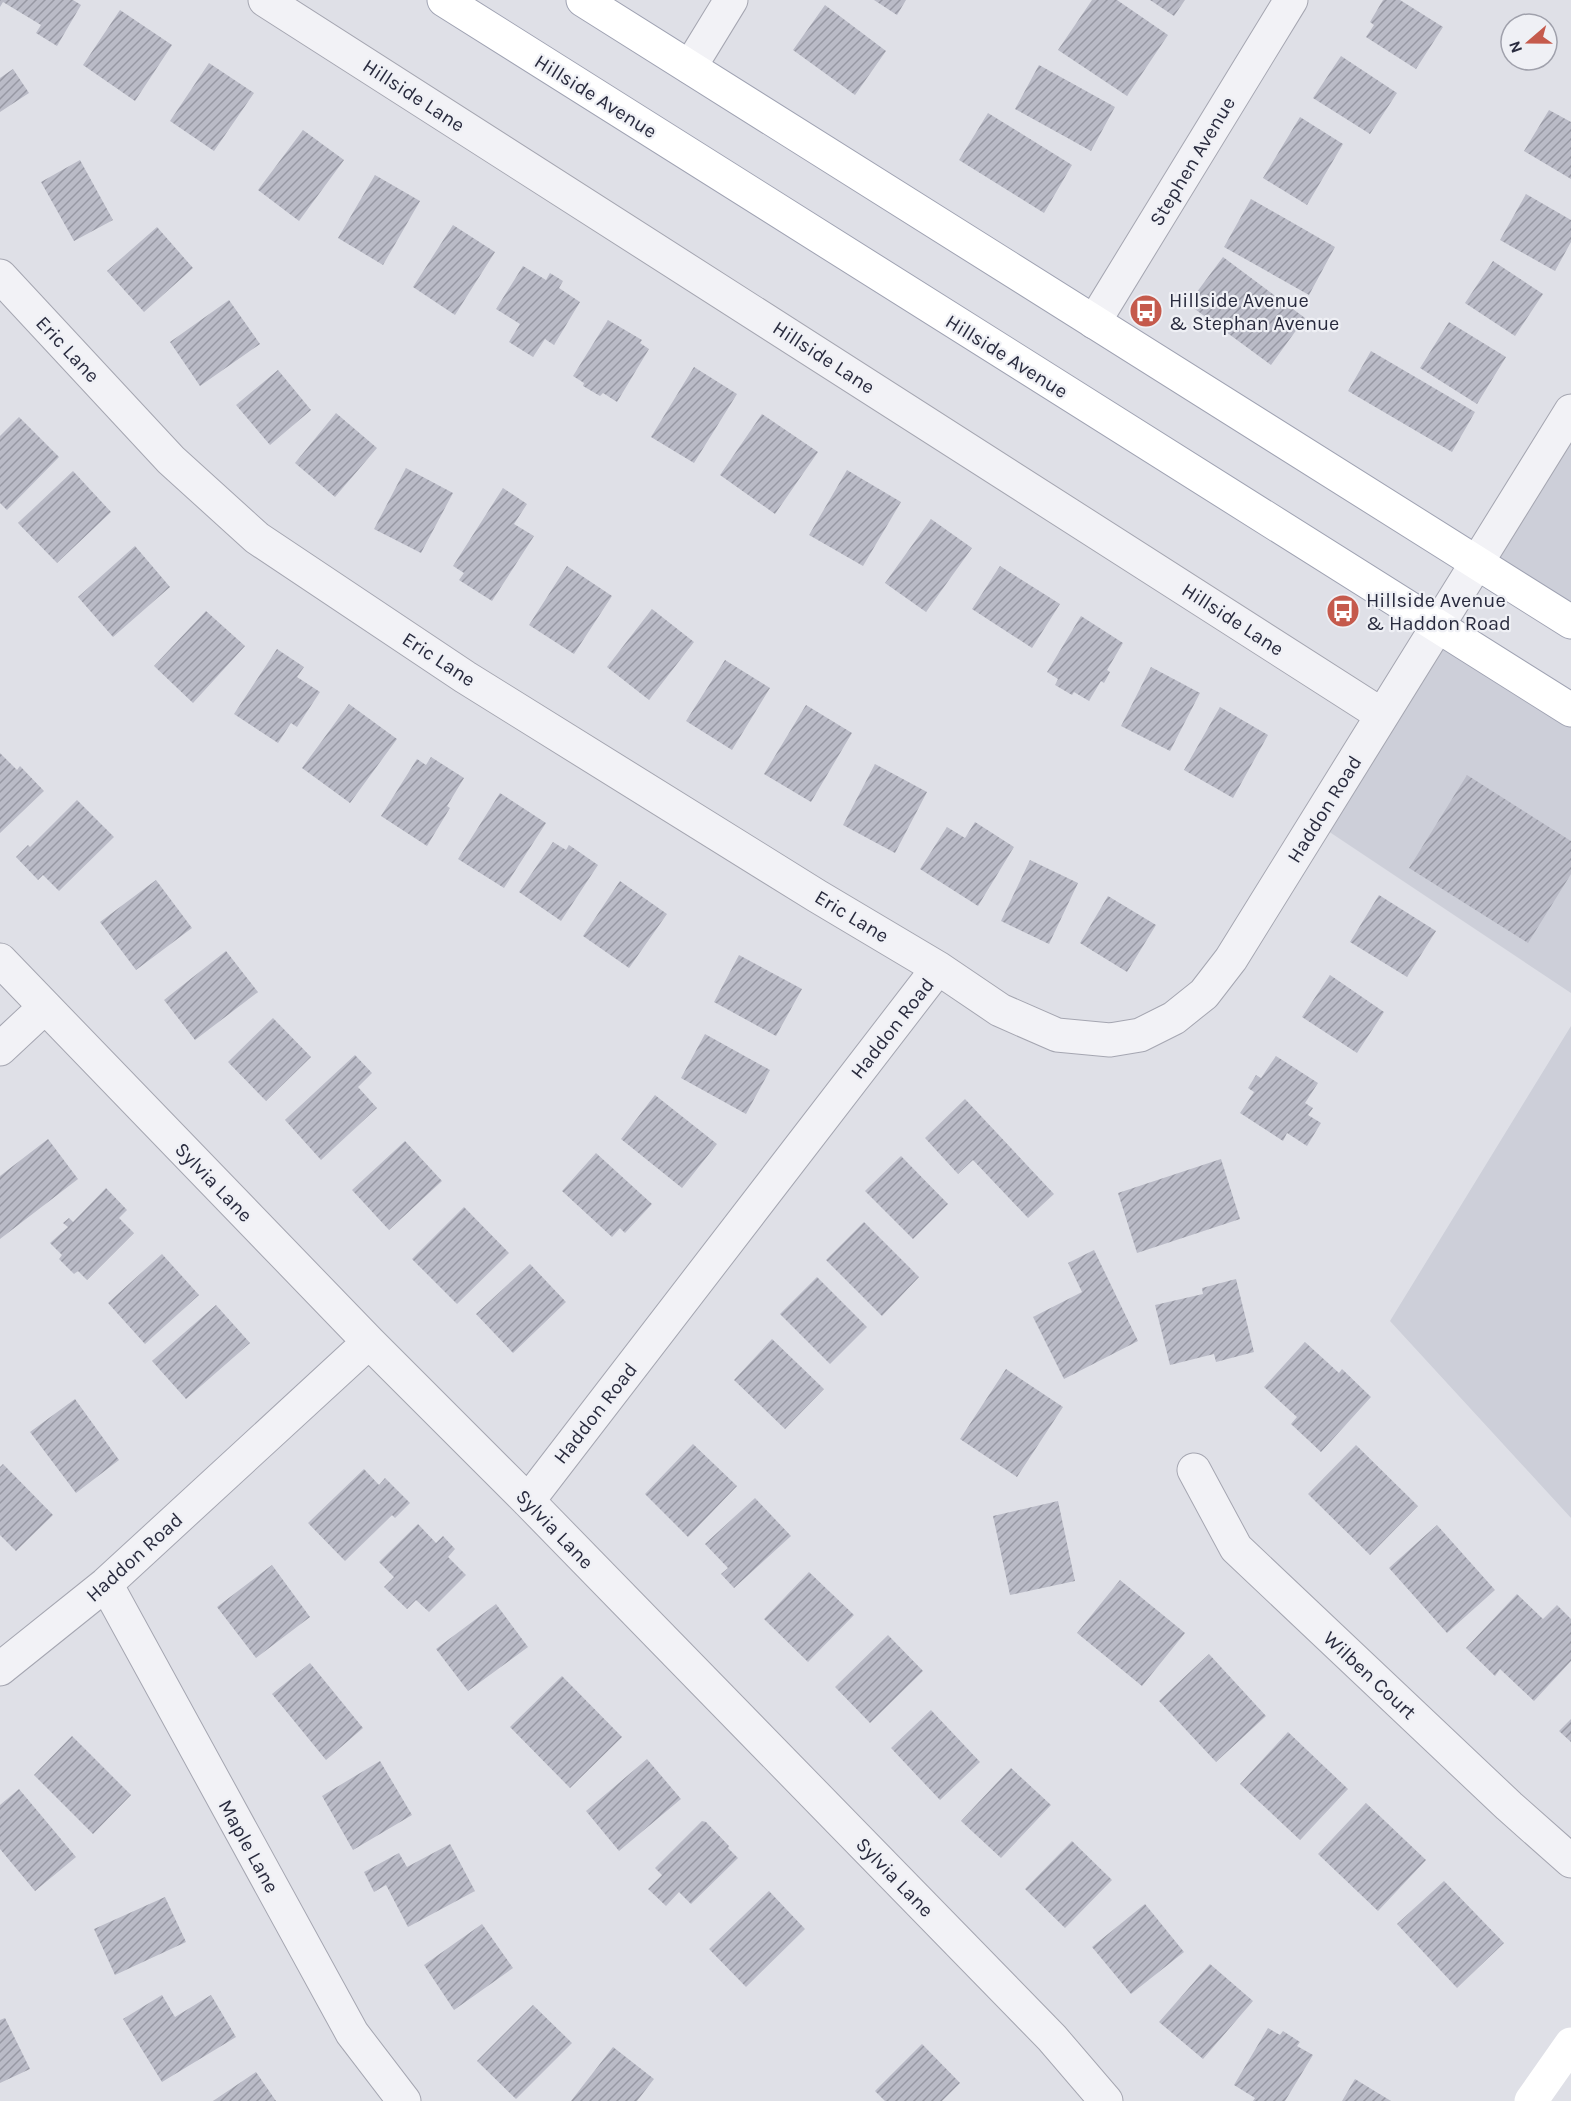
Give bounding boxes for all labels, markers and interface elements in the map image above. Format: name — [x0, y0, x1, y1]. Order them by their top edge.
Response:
north arrow — [1499, 12, 1559, 72]
text: N — [1504, 38, 1526, 56]
street label: Hillside Avenue — [530, 50, 661, 143]
street label: Hillside Lane — [359, 54, 469, 137]
street label: Stephen Avenue — [1145, 93, 1240, 230]
place label: Hillside Avenue & Stephan Avenue — [1169, 289, 1339, 335]
bus stop icon: Hillside Avenue & Stephan Avenue — [1128, 293, 1164, 329]
street label: Hillside Avenue — [941, 310, 1072, 403]
street label: Eric Lane — [31, 311, 104, 387]
street label: Hillside Lane — [769, 316, 879, 399]
street label: Hillside Lane — [1178, 578, 1288, 661]
place label: Hillside Avenue & Haddon Road — [1366, 589, 1511, 635]
bus stop icon: Hillside Avenue & Haddon Road — [1325, 593, 1361, 629]
street label: Eric Lane — [398, 627, 479, 691]
street label: Haddon Road — [1282, 751, 1366, 867]
street label: Eric Lane — [811, 885, 893, 947]
street label: Haddon Road — [846, 973, 939, 1083]
street label: Sylvia Lane — [170, 1138, 257, 1227]
street label: Haddon Road — [549, 1358, 642, 1468]
street label: Sylvia Lane — [511, 1485, 598, 1574]
street label: Haddon Road — [81, 1508, 187, 1607]
street label: Wilben Court — [1319, 1627, 1421, 1724]
street label: Maple Lane — [214, 1796, 284, 1897]
street label: Sylvia Lane — [851, 1833, 938, 1922]

